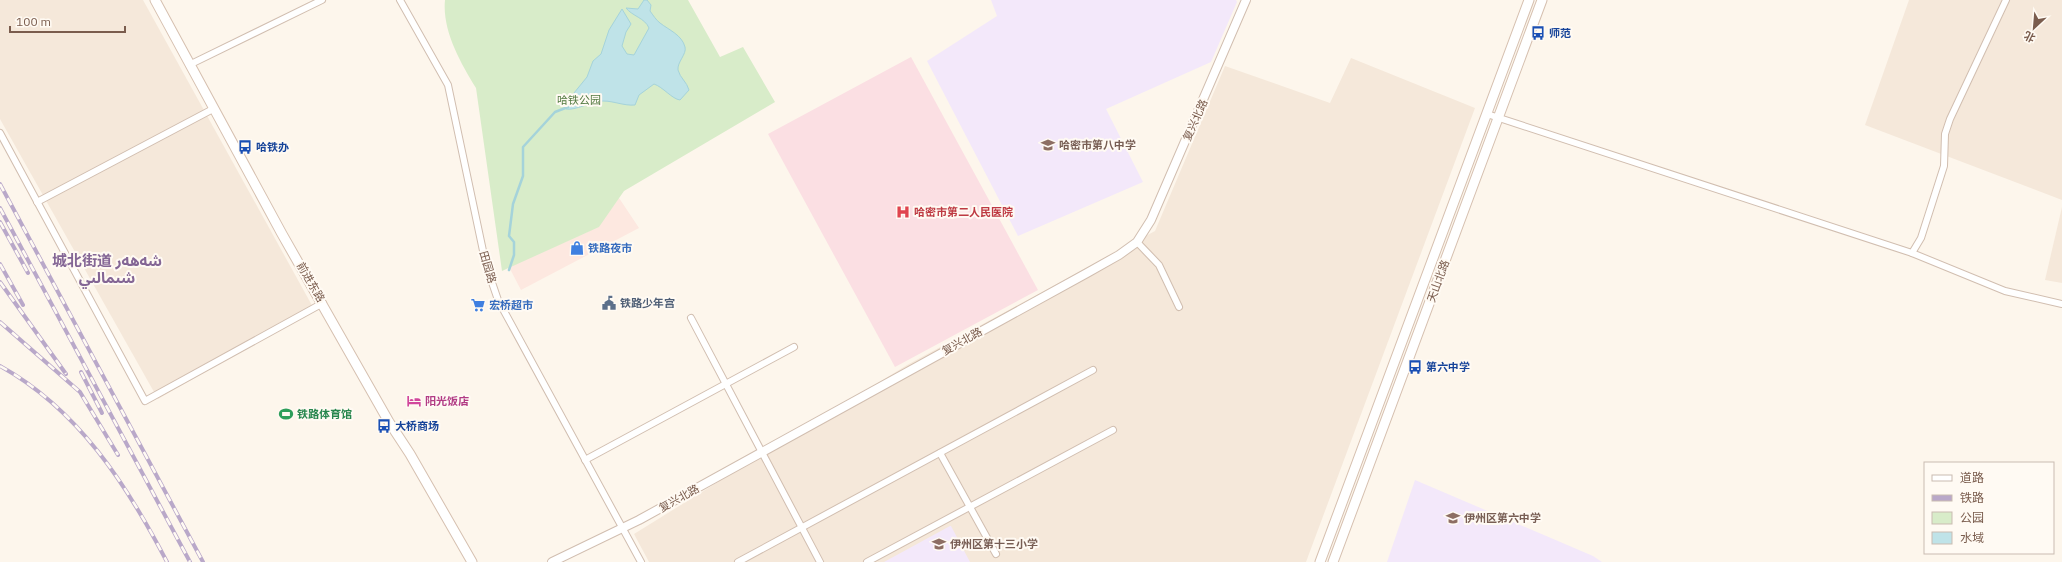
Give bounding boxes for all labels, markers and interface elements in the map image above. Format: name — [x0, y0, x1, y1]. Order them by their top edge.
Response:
scale bar — [10, 8, 125, 34]
north arrow — [2014, 8, 2054, 48]
text: 100 m — [16, 14, 51, 29]
bus stop icon: 师范 — [1530, 25, 1546, 41]
place label: 师范 — [1549, 26, 1571, 40]
text: 北 — [2022, 28, 2038, 46]
park label: 哈铁公园 — [557, 93, 601, 107]
street label: 复兴北路 — [1180, 97, 1210, 143]
school or university icon: 哈密市第八中学 — [1040, 137, 1056, 153]
place label: 哈密市第八中学 — [1059, 138, 1136, 152]
bus stop icon: 哈铁办 — [237, 139, 253, 155]
place label: 哈铁办 — [256, 140, 289, 154]
hospital icon: 哈密市第二人民医院 — [895, 204, 911, 220]
place label: 哈密市第二人民医院 — [914, 205, 1013, 219]
shop icon: 铁路夜市 — [569, 240, 585, 256]
place label: 铁路夜市 — [588, 241, 632, 255]
street label: 田园路 — [477, 249, 499, 285]
district label: 城北街道 شەھەر شىمالىي — [52, 251, 162, 289]
street label: 天山北路 — [1424, 258, 1452, 304]
street label: 前进东路 — [294, 259, 328, 305]
public building icon: 铁路少年宫 — [601, 295, 617, 311]
place label: 铁路少年宫 — [620, 296, 675, 310]
supermarket icon: 宏桥超市 — [470, 297, 486, 313]
place label: 宏桥超市 — [489, 298, 533, 312]
street label: 复兴北路 — [939, 324, 985, 358]
bus stop icon: 第六中学 — [1407, 359, 1423, 375]
place label: 第六中学 — [1426, 360, 1470, 374]
hotel icon: 阳光饭店 — [406, 393, 422, 409]
place label: 阳光饭店 — [425, 394, 469, 408]
sports icon: 铁路体育馆 — [278, 406, 294, 422]
place label: 铁路体育馆 — [297, 407, 352, 421]
bus stop icon: 大桥商场 — [376, 418, 392, 434]
place label: 大桥商场 — [395, 419, 439, 433]
legend — [1924, 462, 2054, 554]
text: 道路 — [1960, 470, 1984, 485]
street label: 复兴北路 — [656, 481, 702, 515]
text: 铁路 — [1960, 490, 1984, 505]
school or university icon: 伊州区第六中学 — [1445, 510, 1461, 526]
text: 公园 — [1960, 510, 1984, 525]
place label: 伊州区第六中学 — [1464, 511, 1541, 525]
text: 水域 — [1960, 530, 1984, 545]
school or university icon: 伊州区第十三小学 — [931, 536, 947, 552]
place label: 伊州区第十三小学 — [950, 537, 1038, 551]

